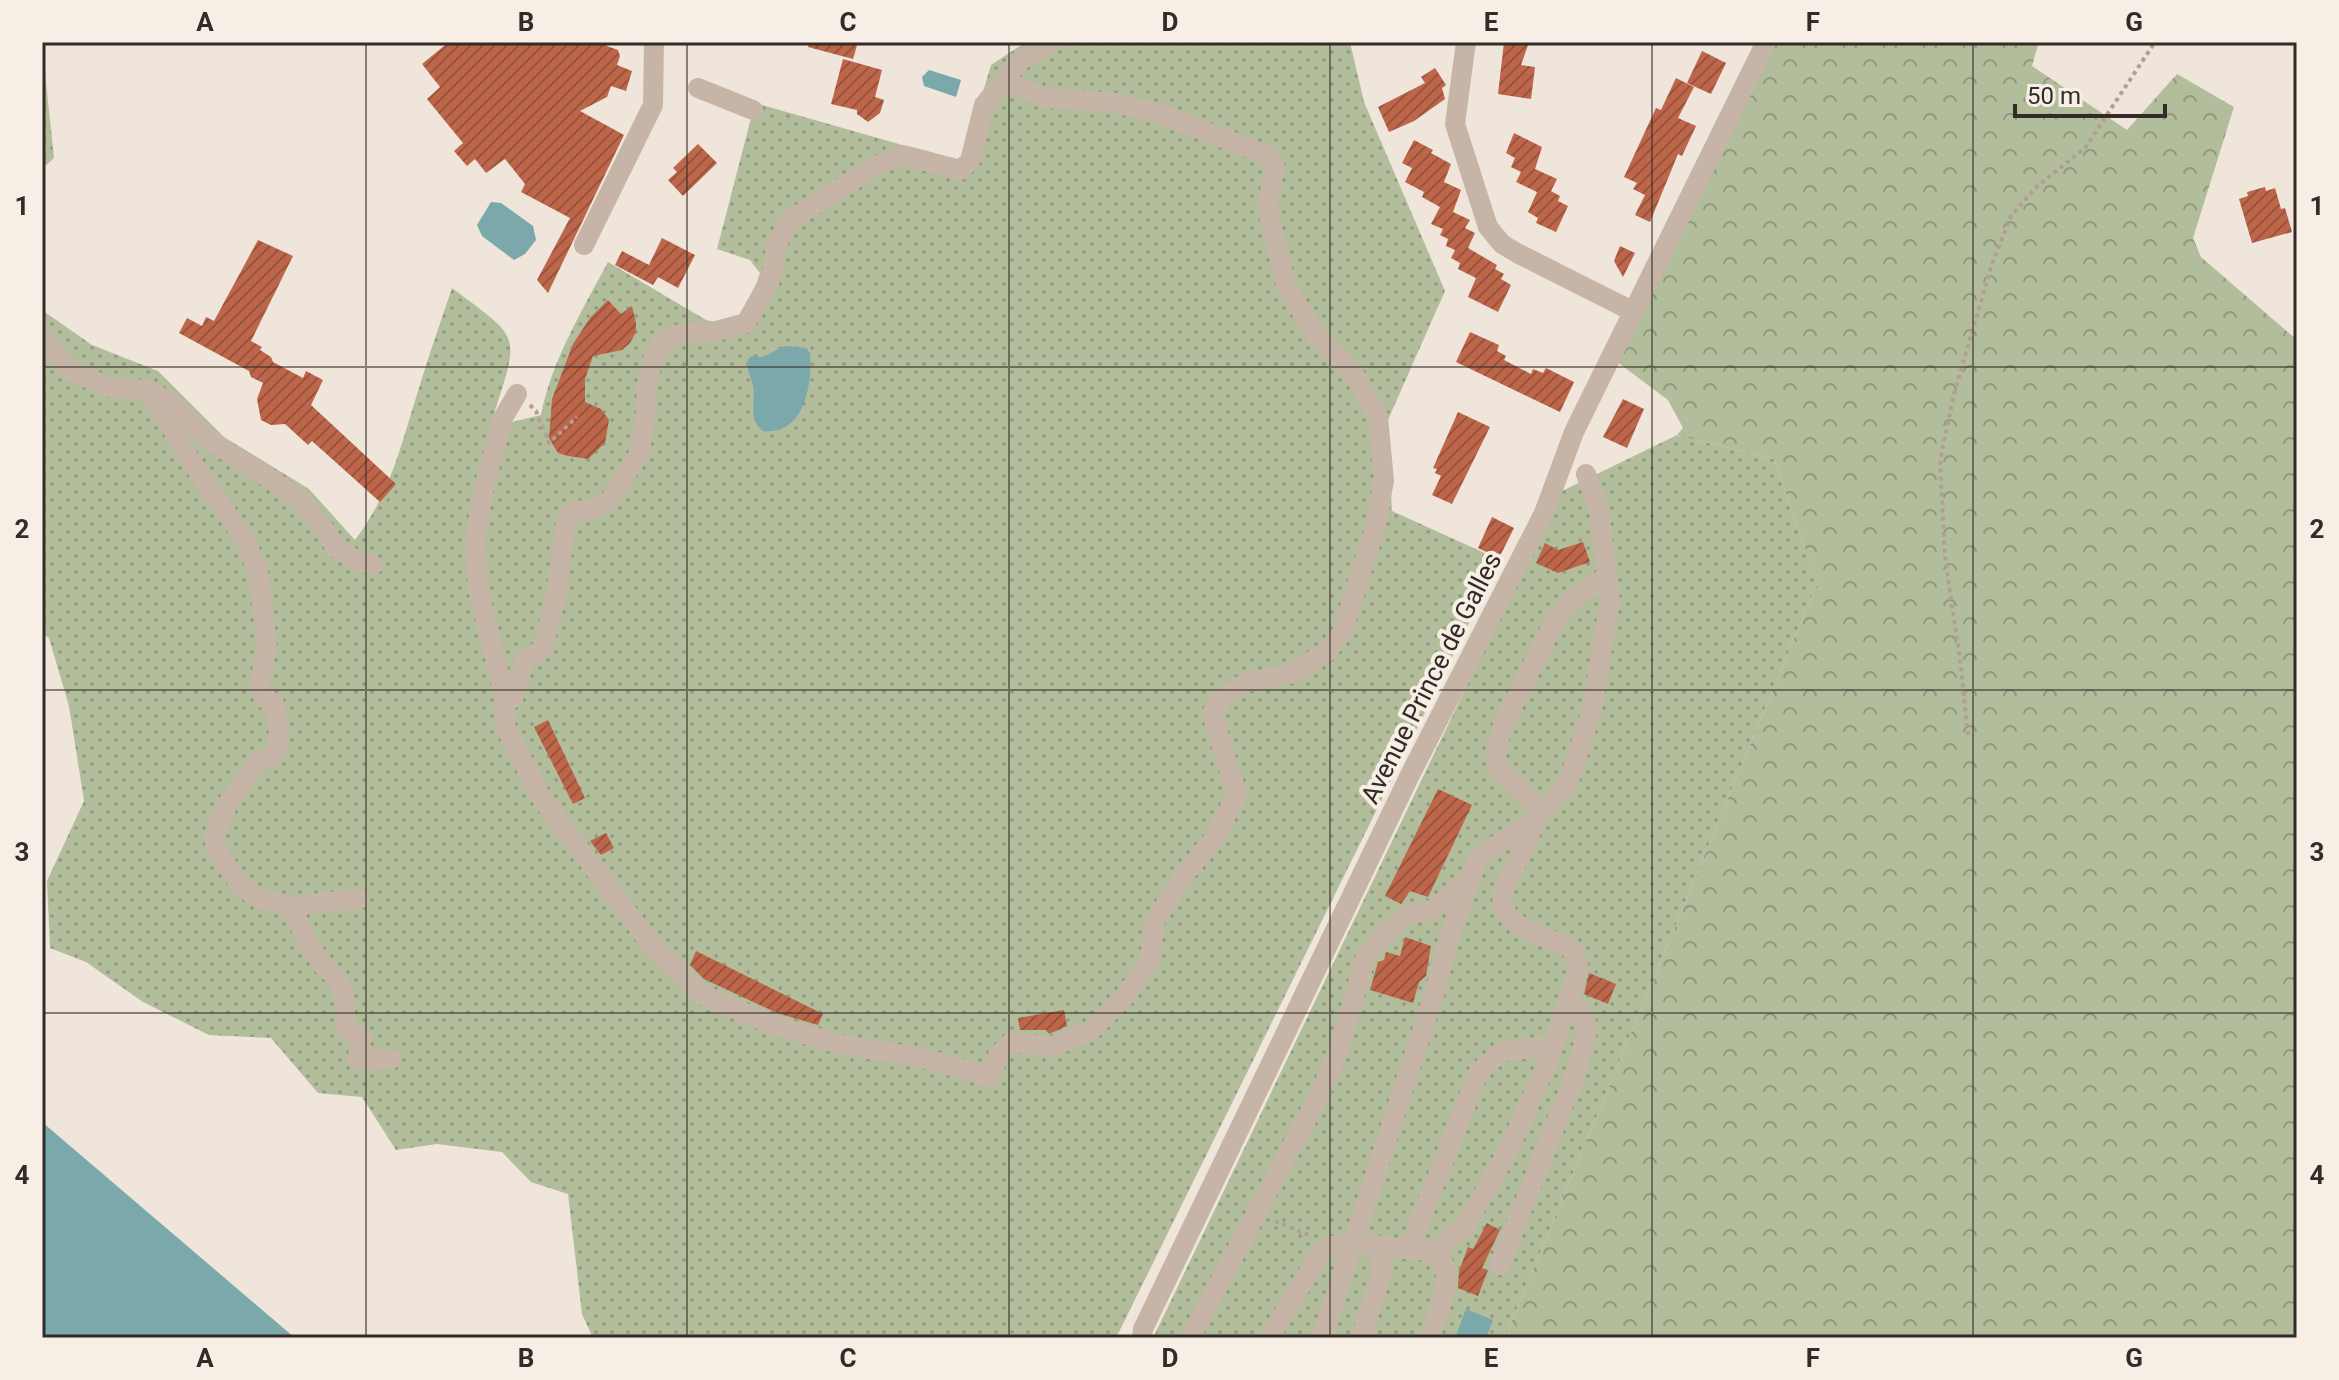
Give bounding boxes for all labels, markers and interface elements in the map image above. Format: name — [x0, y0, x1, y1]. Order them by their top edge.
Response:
text: A — [196, 7, 214, 37]
text: B — [518, 7, 534, 37]
text: C — [839, 7, 857, 37]
text: D — [1162, 7, 1178, 37]
text: E — [1484, 7, 1499, 37]
text: F — [1806, 7, 1820, 37]
text: G — [2125, 7, 2143, 37]
scale bar — [2015, 68, 2165, 118]
text: 50 m — [2027, 82, 2081, 110]
text: 1 — [15, 191, 29, 221]
text: 1 — [2310, 191, 2324, 221]
text: 2 — [15, 514, 29, 544]
text: 2 — [2310, 514, 2324, 544]
street label: Avenue Prince de Galles — [1355, 547, 1507, 809]
text: 3 — [15, 837, 29, 867]
text: 3 — [2310, 837, 2324, 867]
text: 4 — [15, 1160, 30, 1190]
text: 4 — [2310, 1160, 2325, 1190]
text: A — [196, 1343, 214, 1373]
text: B — [518, 1343, 534, 1373]
text: C — [839, 1343, 857, 1373]
text: D — [1162, 1343, 1178, 1373]
text: E — [1484, 1343, 1499, 1373]
text: F — [1806, 1343, 1820, 1373]
text: G — [2125, 1343, 2143, 1373]

